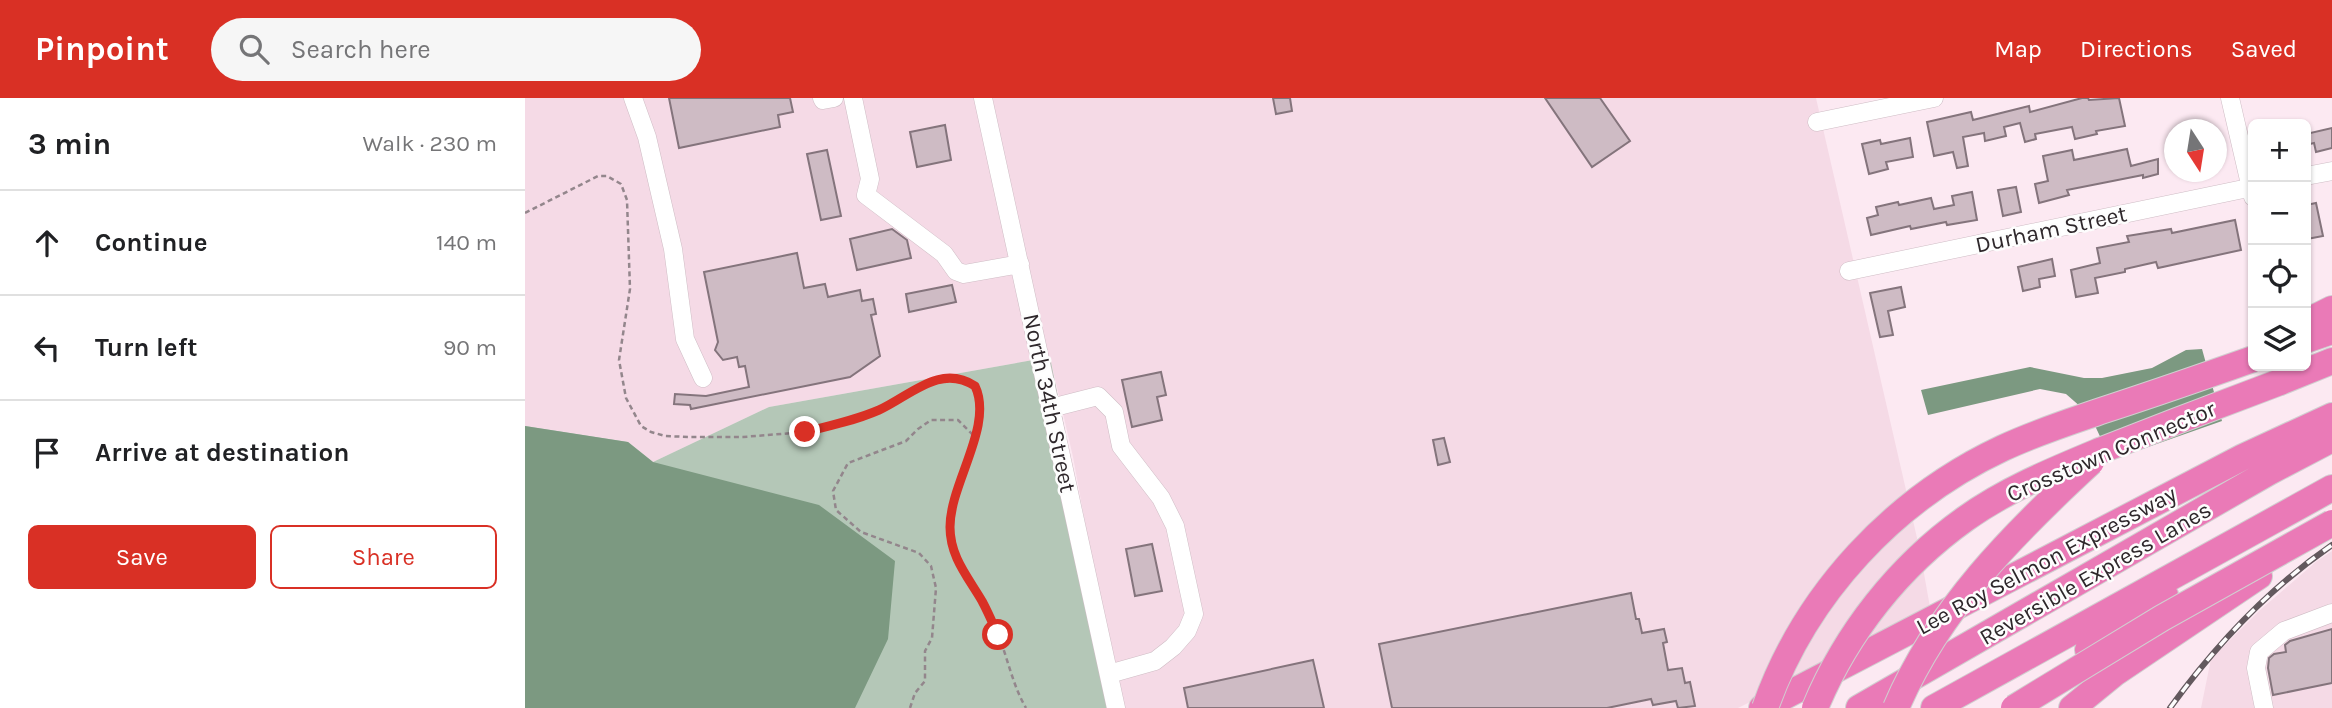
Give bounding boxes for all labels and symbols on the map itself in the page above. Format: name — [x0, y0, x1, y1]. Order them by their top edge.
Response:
north arrow — [2164, 119, 2227, 182]
street label: Durham Street — [1973, 200, 2130, 259]
street label: North 34th Street — [1017, 311, 1082, 495]
street label: Crosstown Connector — [2003, 395, 2220, 508]
route end — [789, 416, 820, 447]
street label: Lee Roy Selmon Expressway — [1912, 480, 2181, 641]
street label: Reversible Express Lanes — [1975, 496, 2216, 651]
route start — [982, 619, 1013, 650]

